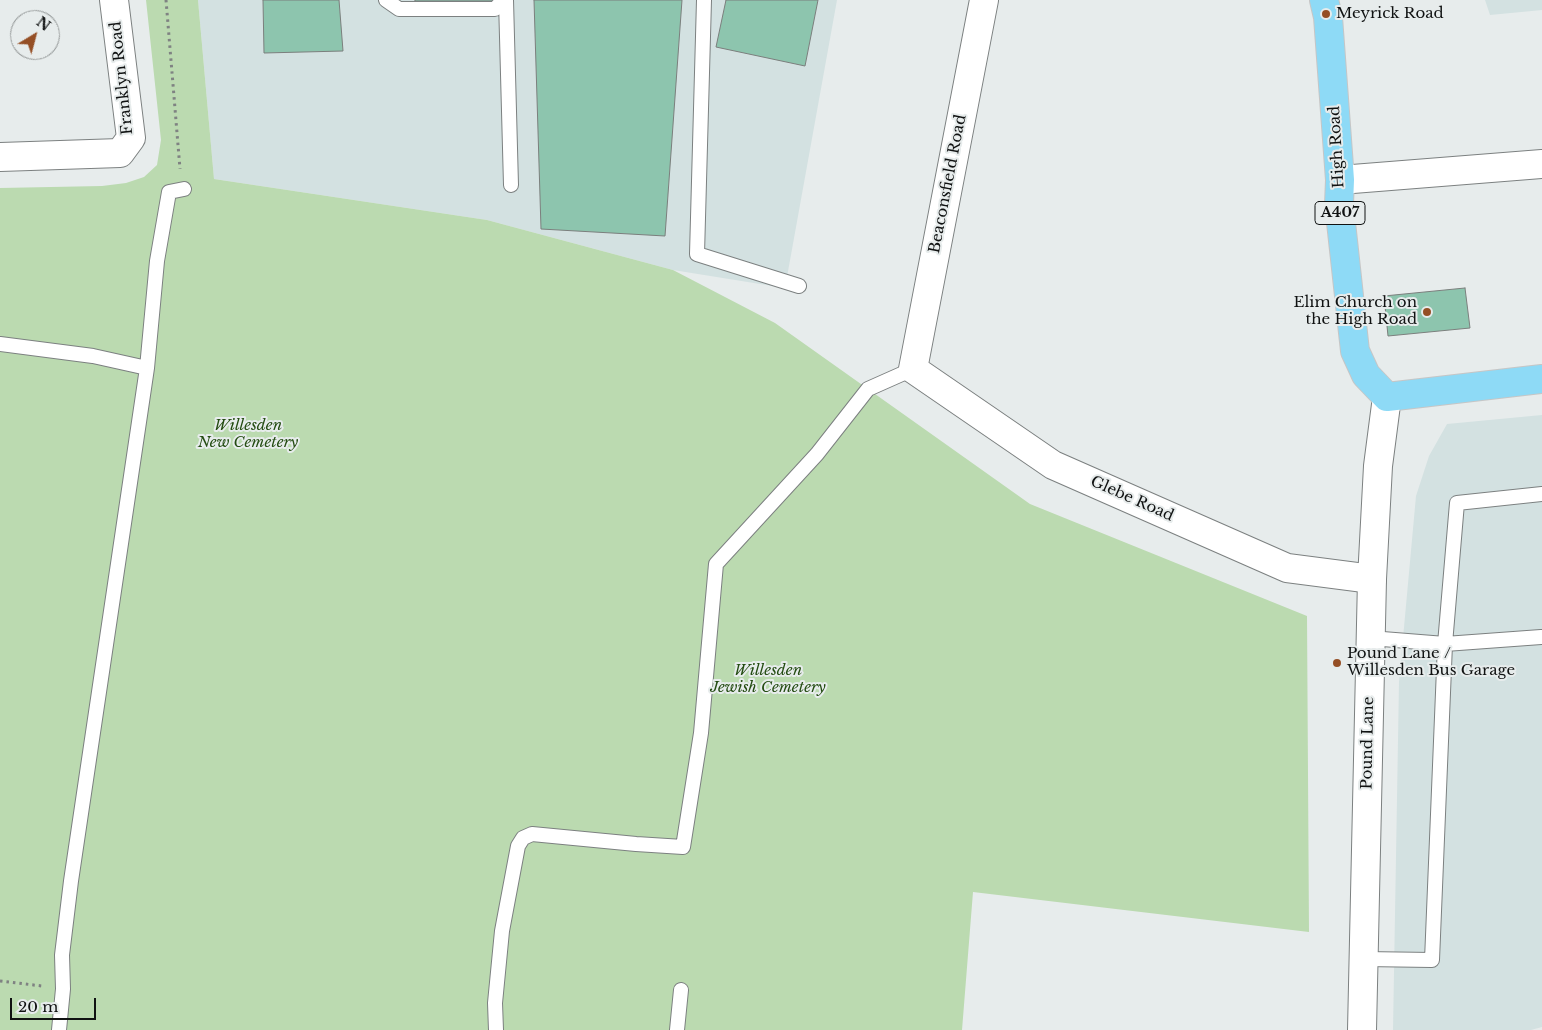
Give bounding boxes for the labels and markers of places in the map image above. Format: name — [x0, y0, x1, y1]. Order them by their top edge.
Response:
place label: Meyrick Road — [1336, 5, 1444, 23]
marker: Meyrick Road — [1320, 8, 1332, 20]
place label: Elim Church on the High Road — [1294, 294, 1417, 329]
marker: Elim Church on the High Road — [1421, 306, 1433, 318]
place label: Pound Lane / Willesden Bus Garage — [1347, 645, 1515, 680]
marker: Pound Lane / Willesden Bus Garage — [1331, 657, 1343, 669]

